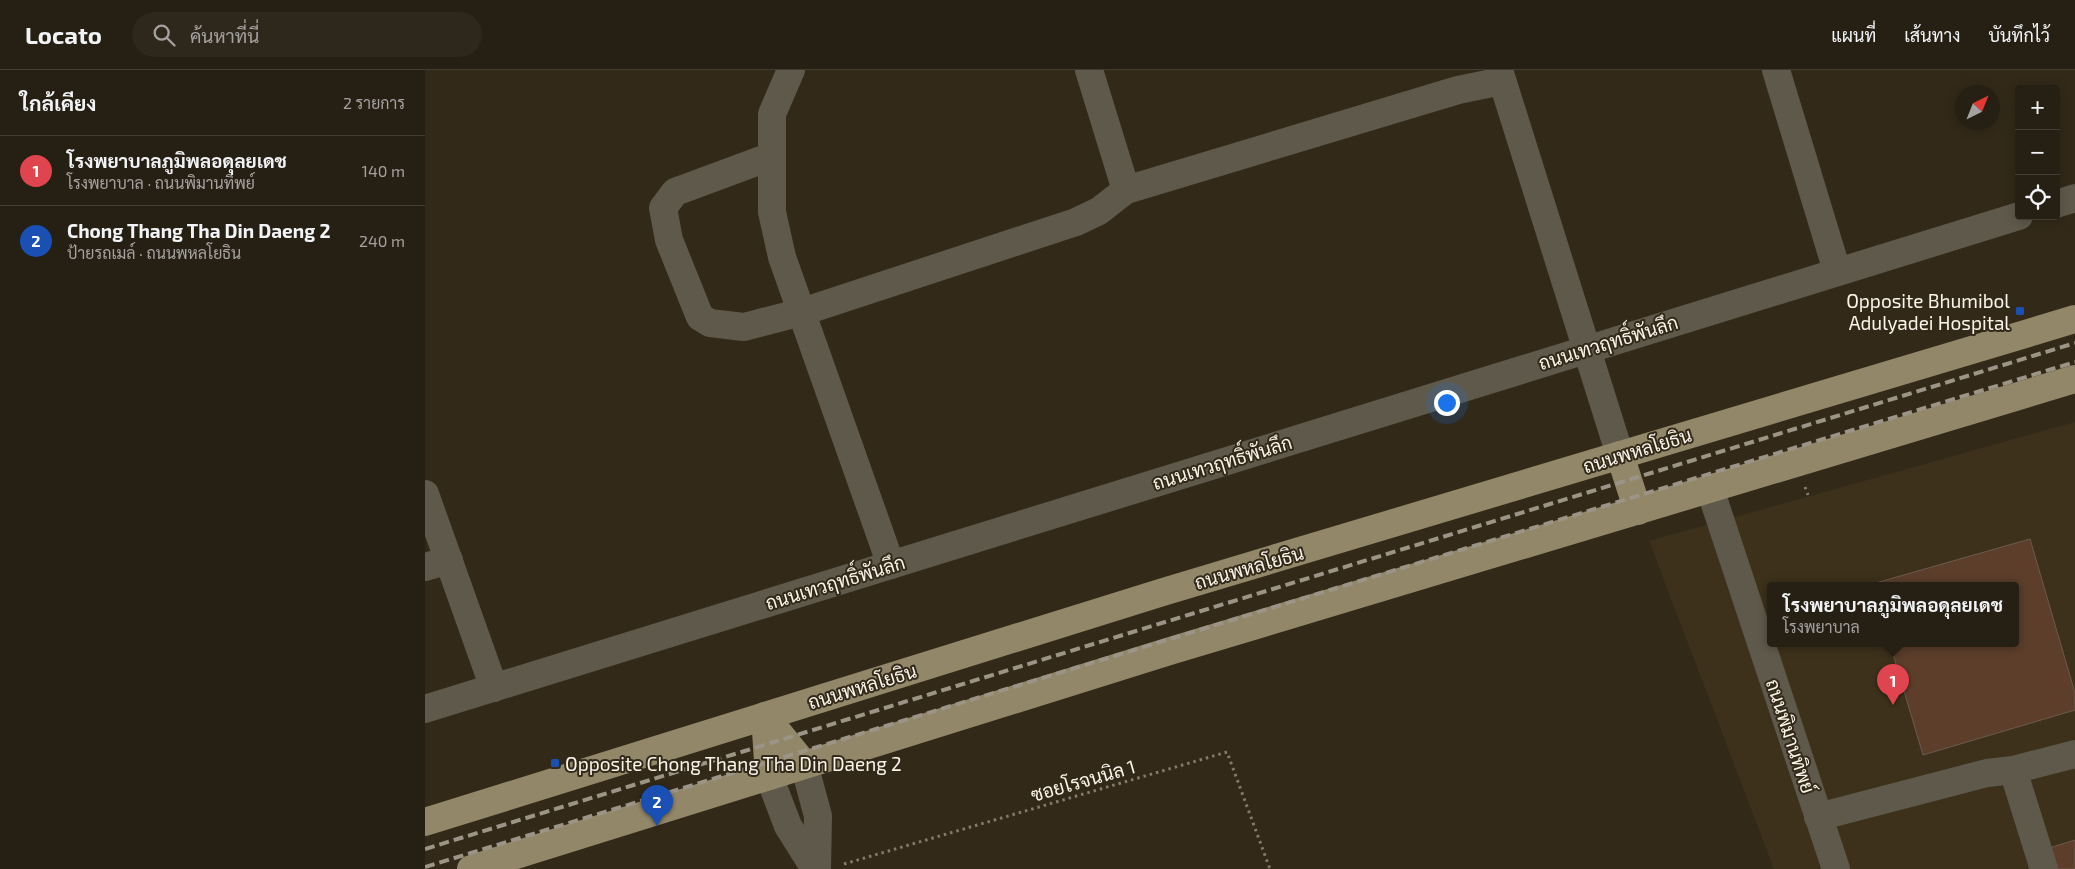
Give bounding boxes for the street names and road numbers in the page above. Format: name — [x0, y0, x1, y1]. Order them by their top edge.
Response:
street label: ถนนเทวฤทธิ์พันลึก — [1534, 304, 1681, 375]
street label: ถนนพหลโยธิน — [1580, 423, 1694, 477]
street label: ถนนเทวฤทธิ์พันลึก — [1148, 424, 1295, 495]
street label: ถนนพหลโยธิน — [1192, 540, 1306, 594]
street label: ถนนเทวฤทธิ์พันลึก — [761, 544, 908, 615]
street label: ถนนพหลโยธิน — [805, 659, 919, 713]
street label: ถนนพิมานทิพย์ — [1762, 676, 1820, 796]
street label: ซอยโรจนนิล 1 — [1028, 754, 1138, 806]

